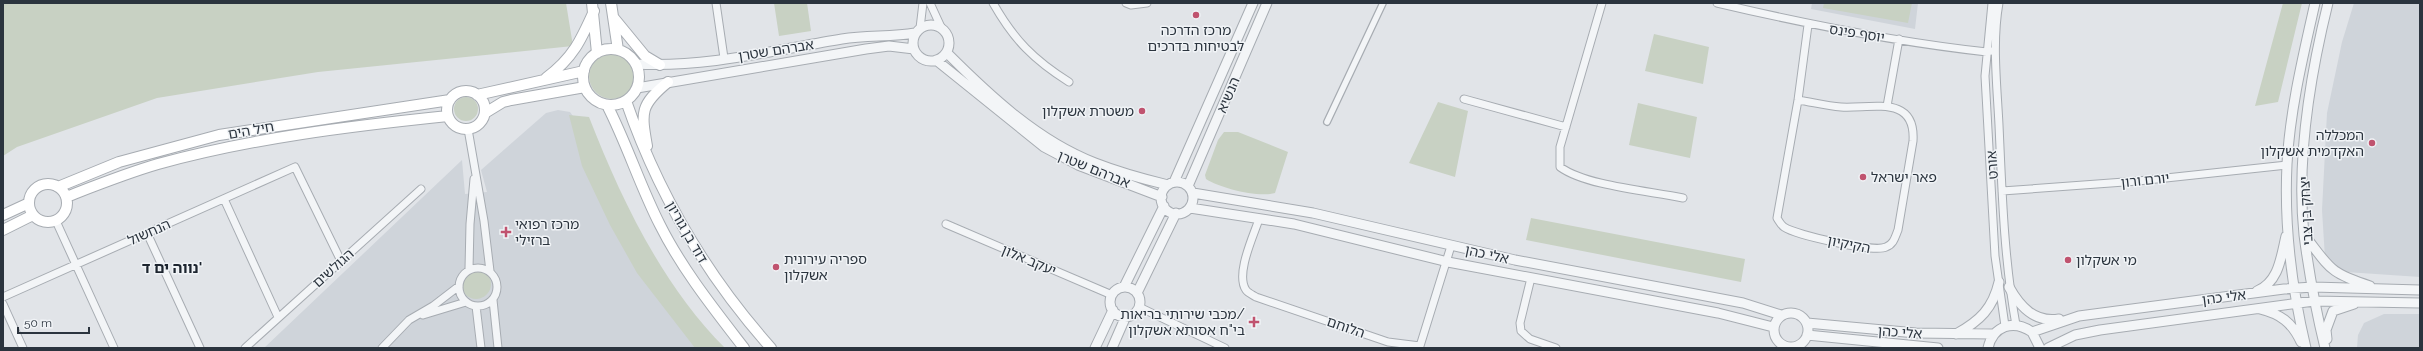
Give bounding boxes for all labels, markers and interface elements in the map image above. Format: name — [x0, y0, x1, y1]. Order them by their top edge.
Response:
marker: מרכז הדרכה לבטיחות בדרכים — [1191, 10, 1201, 20]
street label: יוסף פינס — [1828, 21, 1886, 45]
place label: מרכז הדרכה לבטיחות בדרכים — [1148, 22, 1244, 54]
street label: אברהם שטרן — [737, 36, 815, 64]
street label: הנשיא — [1213, 75, 1243, 115]
place label: משטרת אשקלון — [1042, 103, 1134, 119]
marker: משטרת אשקלון — [1137, 106, 1147, 116]
street label: חיל הים — [227, 118, 275, 142]
place label: המכללה האקדמית אשקלון — [2260, 127, 2364, 159]
marker: המכללה האקדמית אשקלון — [2367, 138, 2377, 148]
street label: אברהם שטרן — [1056, 147, 1133, 191]
street label: אורט — [1983, 150, 2001, 180]
place label: פאר ישראל — [1871, 169, 1937, 185]
street label: יורם ורון — [2120, 169, 2170, 191]
marker: פאר ישראל — [1858, 172, 1868, 182]
street label: יצחק בן צבי — [2296, 176, 2316, 246]
street label: דוד בן גוריון — [663, 198, 711, 266]
street label: הנחשול — [125, 216, 173, 248]
place label: מרכז רפואי ברזילי — [515, 216, 579, 248]
marker: מרכז רפואי ברזילי — [500, 226, 512, 238]
street label: הקיקיון — [1826, 232, 1872, 256]
street label: יעקב אלון — [999, 241, 1059, 279]
street label: אלי כהן — [1464, 242, 1511, 266]
street label: הגולשים — [309, 246, 357, 290]
place label: ספריה עירונית אשקלון — [784, 251, 867, 283]
place label: מי אשקלון — [2076, 252, 2137, 268]
marker: מי אשקלון — [2063, 255, 2073, 265]
district label: נווה ים ד' — [142, 259, 202, 277]
marker: ספריה עירונית אשקלון — [771, 262, 781, 272]
street label: אלי כהן — [2201, 286, 2247, 308]
place label: מכבי שירותי בריאות/ בי"ח אסותא אשקלון — [1120, 306, 1246, 338]
scale bar — [18, 309, 89, 335]
street label: הלוחם — [1325, 313, 1367, 341]
text: 50 m — [24, 316, 52, 330]
marker: מכבי שירותי בריאות/ בי"ח אסותא אשקלון — [1248, 316, 1260, 328]
street label: אלי כהן — [1877, 322, 1923, 342]

